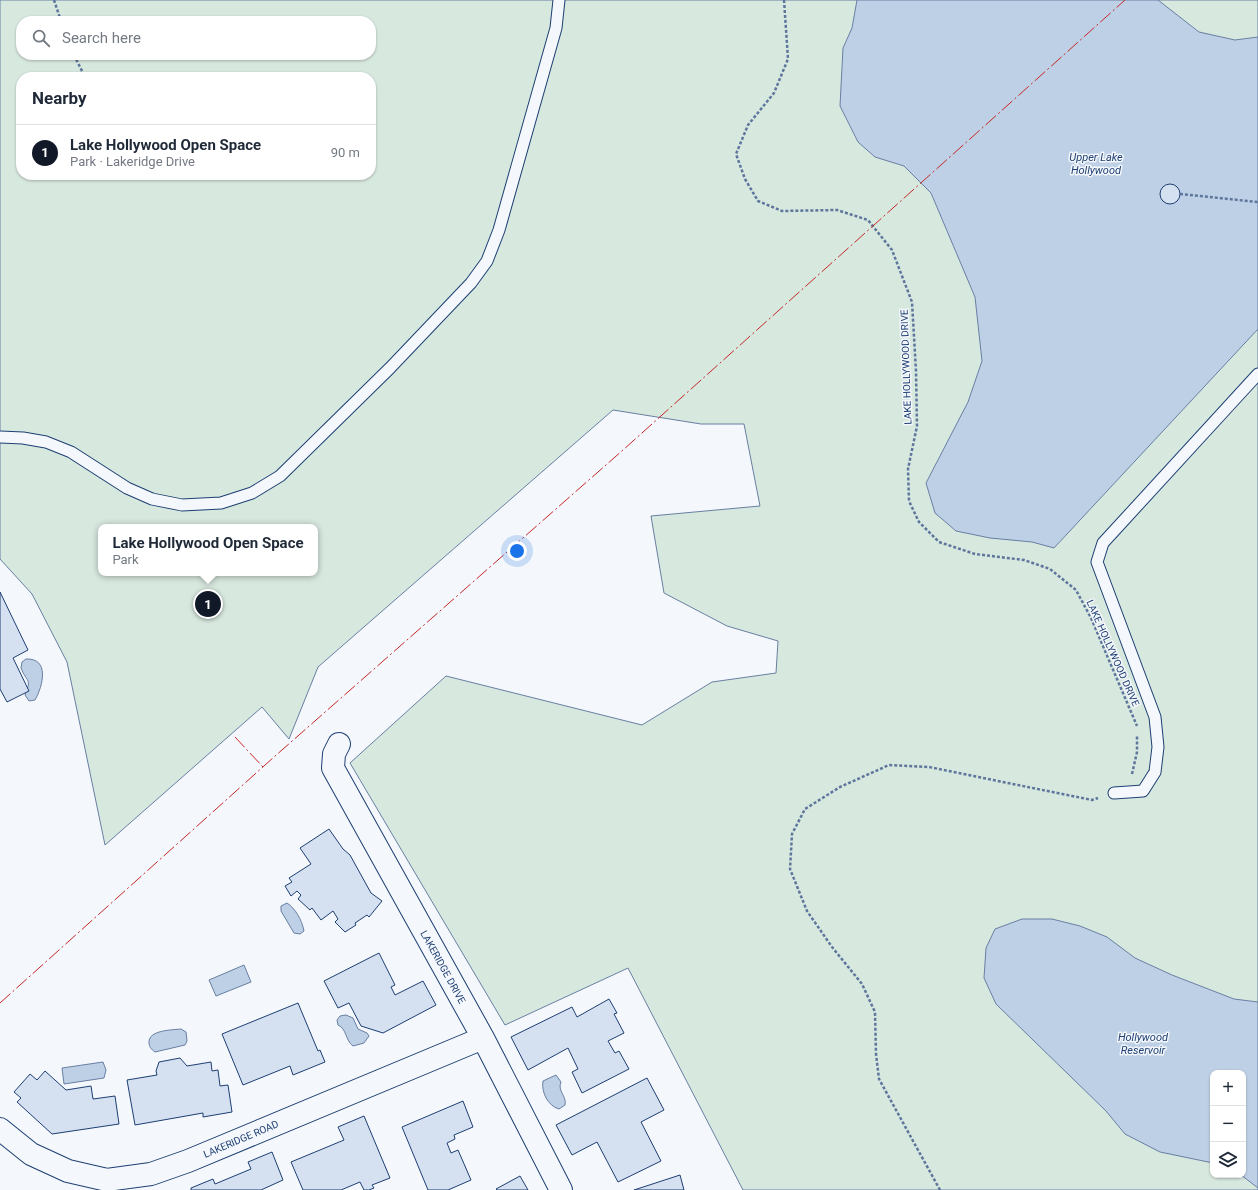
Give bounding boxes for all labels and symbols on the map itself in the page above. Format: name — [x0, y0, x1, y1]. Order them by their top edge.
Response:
water label: Upper Lake Hollywood — [1069, 151, 1123, 177]
street label: LAKE HOLLYWOOD DRIVE — [898, 309, 914, 425]
your location — [507, 541, 527, 561]
pin: 1 — [195, 589, 221, 619]
street label: LAKE HOLLYWOOD DRIVE — [1085, 598, 1142, 708]
street label: LAKERIDGE DRIVE — [418, 929, 468, 1006]
water label: Hollywood Reservoir — [1118, 1031, 1169, 1057]
street label: LAKERIDGE ROAD — [202, 1118, 280, 1160]

